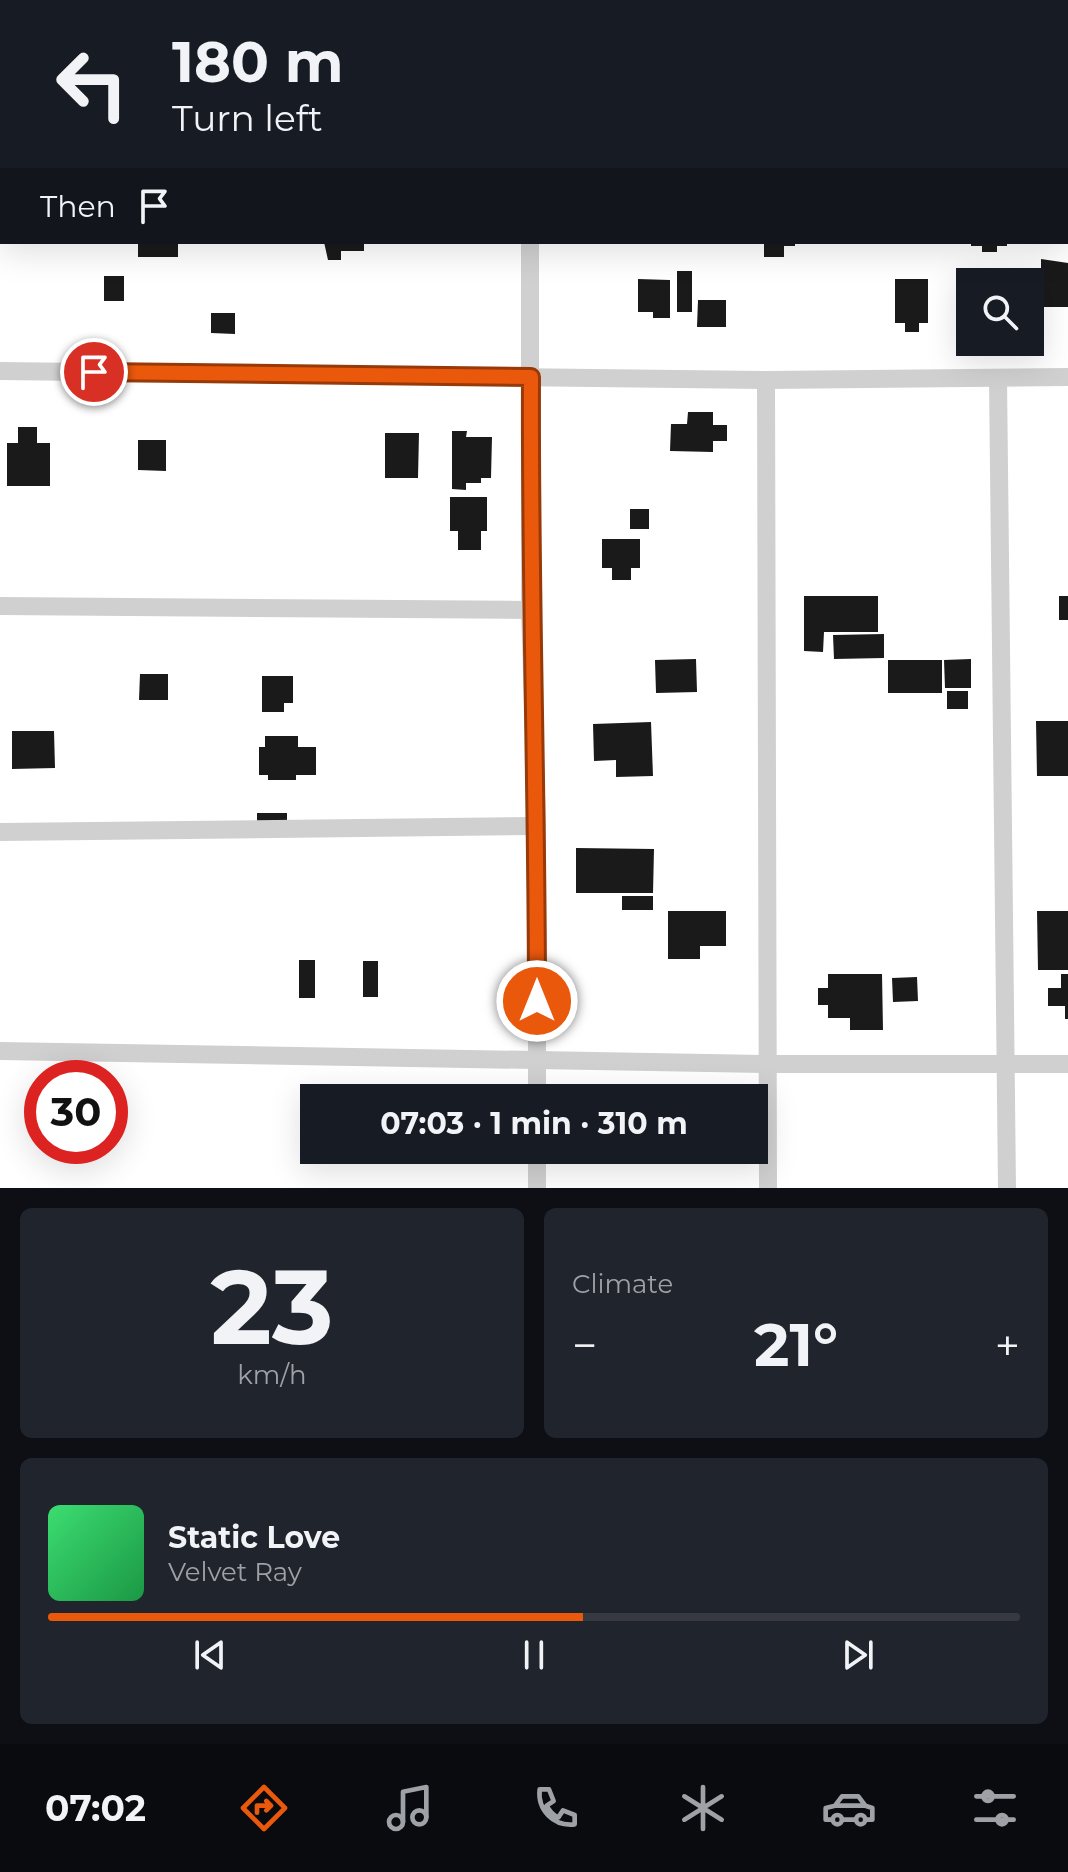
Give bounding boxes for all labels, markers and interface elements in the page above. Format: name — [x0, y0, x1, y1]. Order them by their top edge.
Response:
text: 180 m — [172, 28, 344, 96]
icon: left — [40, 32, 144, 136]
text: Turn left — [172, 96, 323, 140]
icon: arrive — [132, 184, 176, 228]
text: Then — [40, 188, 116, 225]
map controls — [956, 268, 1044, 356]
button: search — [956, 268, 1044, 356]
pin — [60, 338, 128, 406]
icon: arrive — [72, 350, 116, 394]
position arrow — [495, 959, 579, 1043]
speed limit sign: 30 — [24, 1060, 128, 1164]
text: 07:03 · 1 min · 310 m — [380, 1105, 688, 1142]
text: 23 — [211, 1243, 333, 1370]
text: Climate — [572, 1268, 673, 1300]
text: 21° — [754, 1308, 838, 1381]
text: − — [572, 1318, 597, 1372]
text: + — [995, 1318, 1020, 1372]
text: km/h — [237, 1359, 307, 1391]
text: Static Love — [168, 1519, 340, 1556]
text: Velvet Ray — [168, 1556, 302, 1588]
icon: previous — [188, 1633, 232, 1677]
icon: pause — [512, 1633, 556, 1677]
icon: next — [836, 1633, 880, 1677]
icon: directions — [236, 1780, 292, 1836]
icon: music — [382, 1780, 438, 1836]
icon: phone — [528, 1780, 584, 1836]
icon: climate — [675, 1780, 731, 1836]
icon: car — [821, 1780, 877, 1836]
icon: filters — [967, 1780, 1023, 1836]
text: 07:02 — [45, 1786, 146, 1830]

